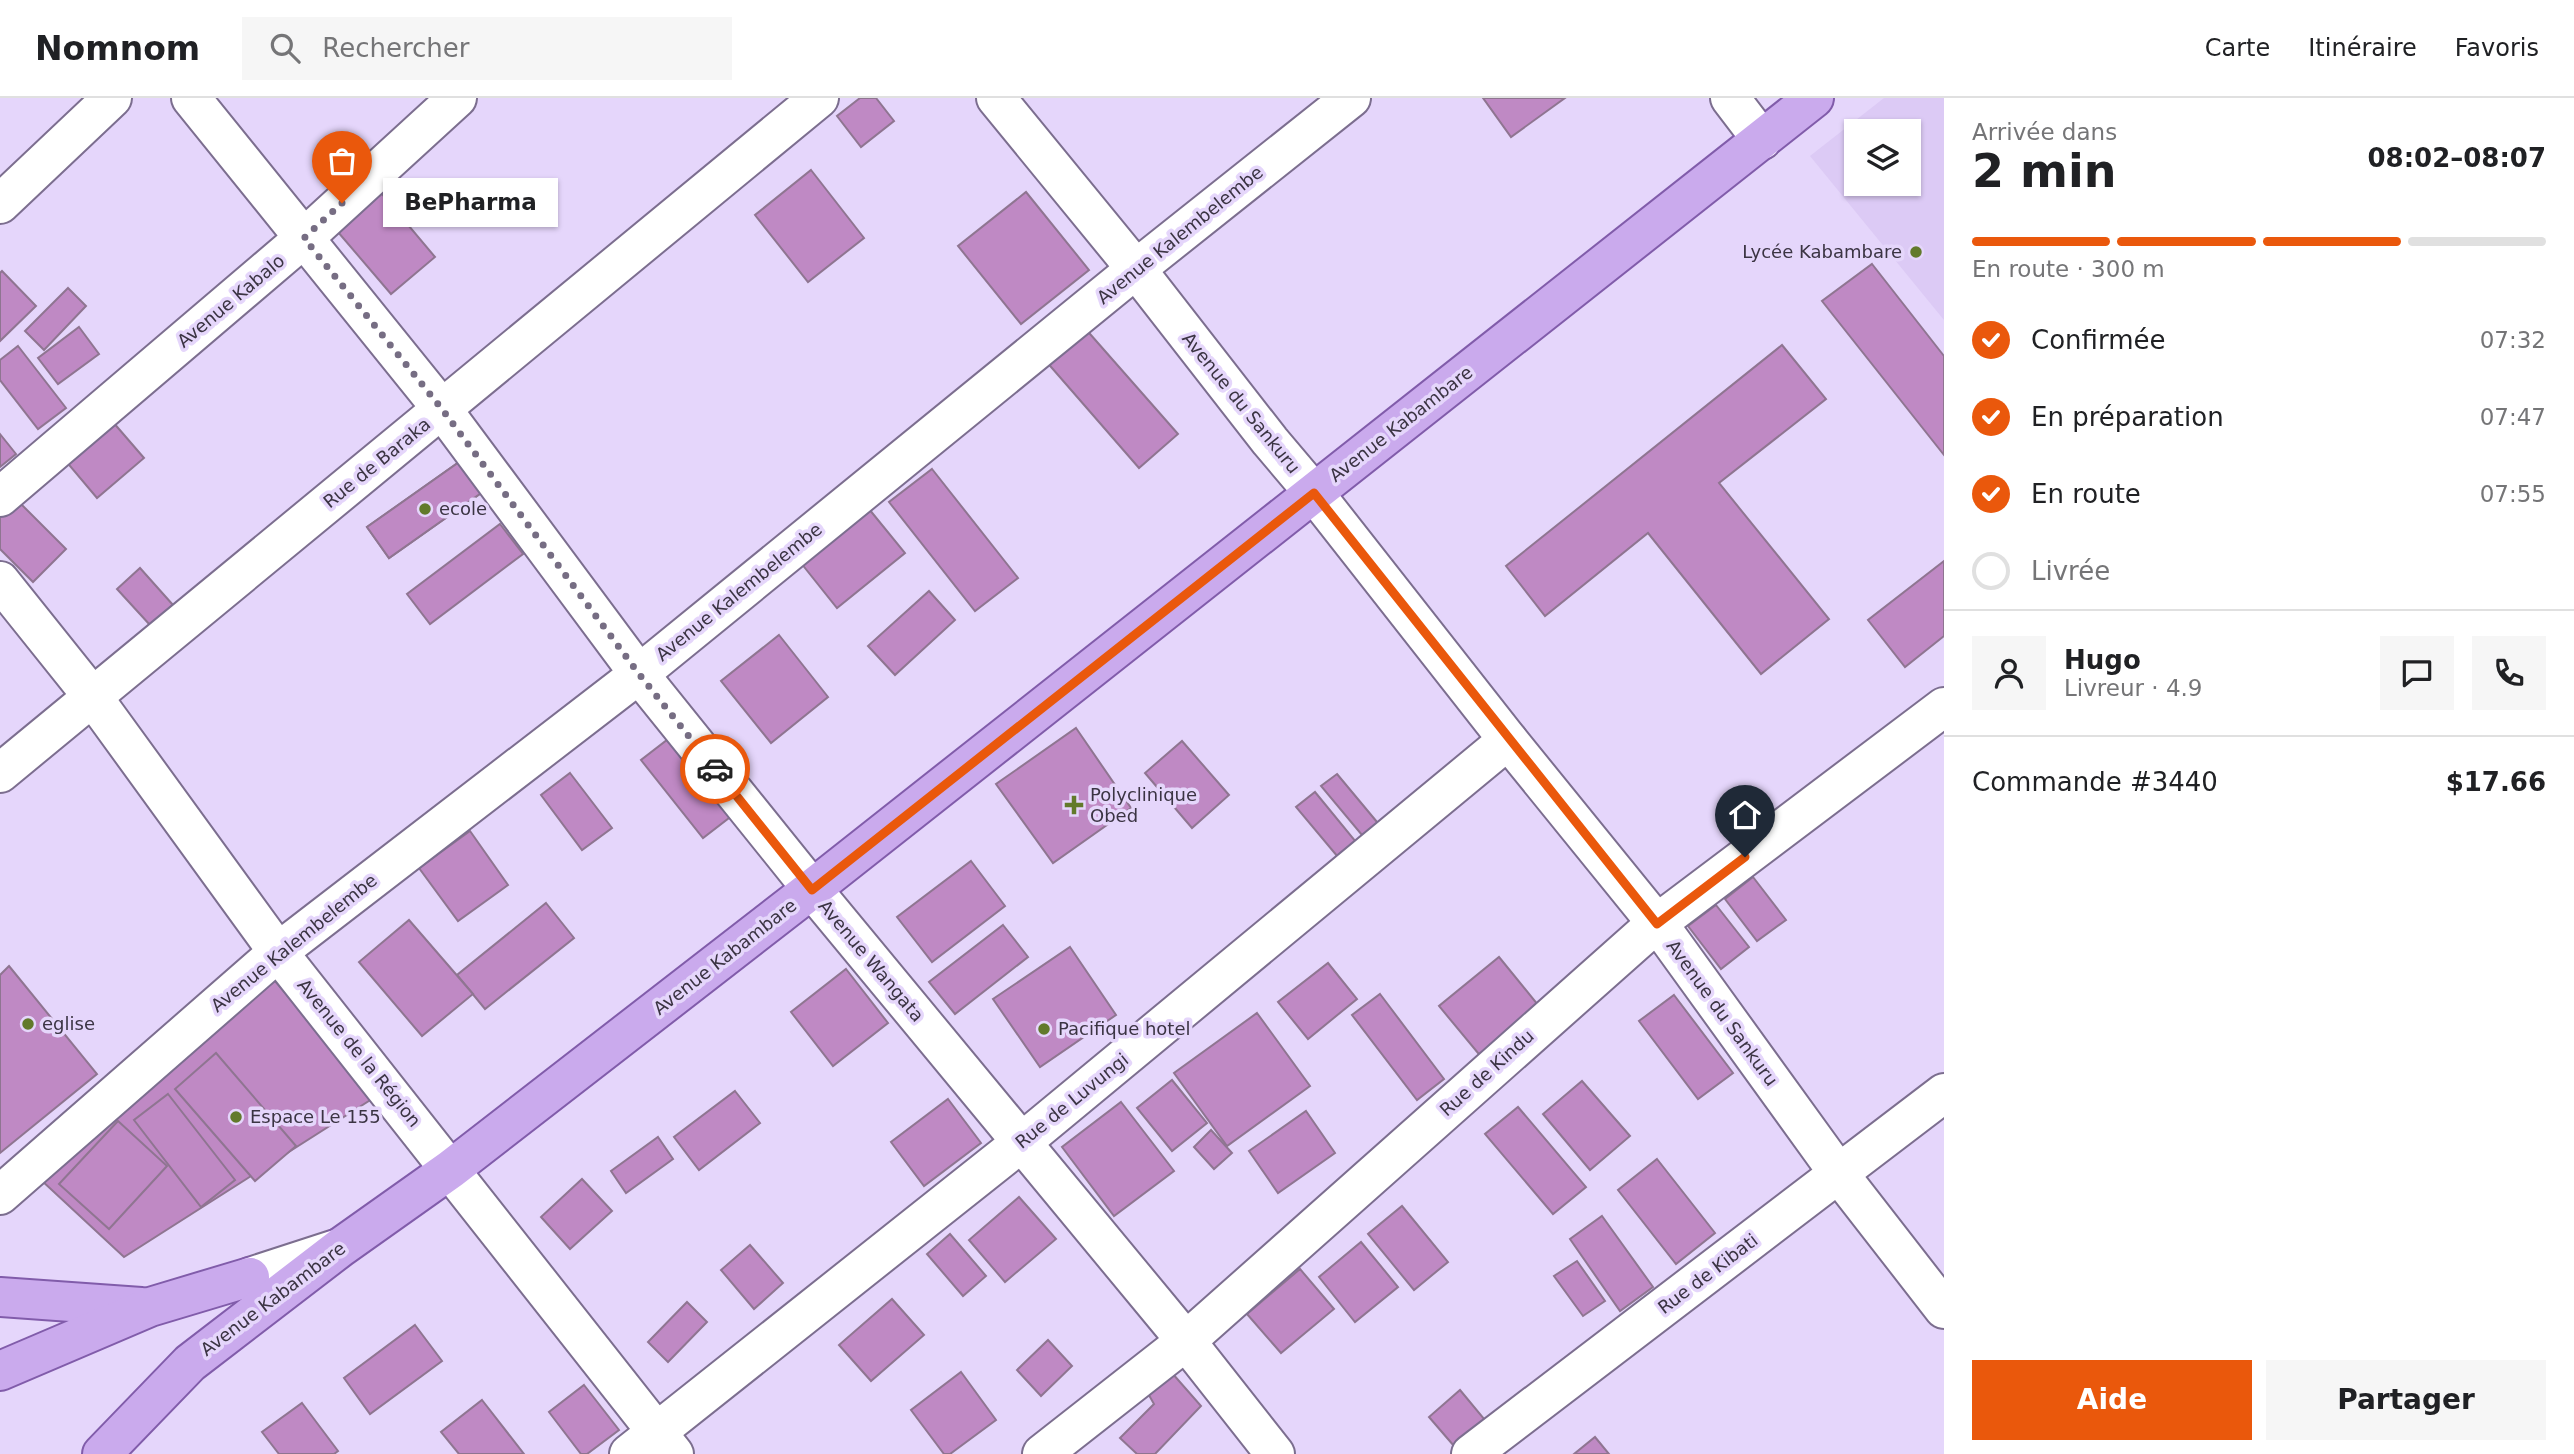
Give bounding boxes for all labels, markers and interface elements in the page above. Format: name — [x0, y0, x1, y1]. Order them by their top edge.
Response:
search box — [242, 17, 732, 80]
text: Nomnom — [35, 29, 200, 68]
icon: search — [266, 29, 304, 67]
text: Rechercher — [322, 33, 469, 63]
text: Carte — [2205, 34, 2270, 62]
text: Itinéraire — [2308, 34, 2417, 62]
text: Favoris — [2455, 34, 2539, 62]
map controls — [1844, 119, 1921, 196]
button: layers — [1844, 119, 1921, 196]
text: Arrivée dans — [1972, 119, 2117, 145]
pin — [312, 131, 372, 203]
icon: bag — [323, 142, 361, 180]
text: 08:02–08:07 — [2367, 143, 2546, 173]
text: 2 min — [1972, 144, 2116, 198]
street label: Avenue Kalembelembe — [1093, 161, 1267, 308]
callout: BePharma — [384, 178, 559, 228]
text: BePharma — [404, 189, 537, 215]
place label: Lycée Kabambare — [1742, 241, 1902, 262]
marker: Lycée Kabambare — [1908, 244, 1924, 260]
street label: Avenue Kabalo — [173, 250, 289, 352]
text: En route · 300 m — [1972, 256, 2165, 282]
icon: check — [1972, 321, 2010, 359]
text: Confirmée — [2031, 325, 2165, 355]
text: 07:32 — [2480, 327, 2546, 353]
street label: Avenue du Sankuru — [1178, 328, 1305, 477]
street label: Avenue Kabambare — [1325, 361, 1476, 486]
icon: check — [1972, 398, 2010, 436]
text: En préparation — [2031, 402, 2224, 432]
text: 07:47 — [2480, 404, 2546, 430]
street label: Rue de Baraka — [319, 413, 434, 512]
icon: check — [1972, 475, 2010, 513]
text: En route — [2031, 479, 2141, 509]
text: 07:55 — [2480, 481, 2546, 507]
place label: ecole — [439, 498, 487, 519]
marker: ecole — [417, 501, 433, 517]
street label: Avenue Kalembelembe — [652, 518, 826, 665]
text: Livrée — [2031, 556, 2110, 586]
button: person — [1972, 636, 2046, 710]
button: chat — [2380, 636, 2454, 710]
button: phone — [2472, 636, 2546, 710]
text: Hugo — [2064, 645, 2141, 675]
text: Livreur · 4.9 — [2064, 675, 2202, 701]
courier — [680, 734, 750, 804]
icon: car — [696, 750, 734, 788]
text: Commande #3440 — [1972, 767, 2218, 797]
text: $17.66 — [2446, 767, 2546, 797]
place label: Polyclinique Obed — [1090, 784, 1197, 826]
pin — [1715, 785, 1775, 857]
marker: Polyclinique Obed — [1064, 795, 1084, 815]
icon: home — [1726, 796, 1764, 834]
street label: Avenue Kalembelembe — [207, 869, 381, 1016]
street label: Avenue Kabambare — [649, 894, 800, 1019]
street label: Avenue Wangata — [814, 896, 928, 1026]
street label: Avenue du Sankuru — [1662, 936, 1782, 1090]
street label: Avenue de la Région — [293, 975, 426, 1131]
place label: eglise — [42, 1013, 95, 1034]
marker: eglise — [20, 1016, 36, 1032]
place label: Pacifique hotel — [1058, 1018, 1191, 1039]
marker: Pacifique hotel — [1036, 1021, 1052, 1037]
street label: Rue de Kindu — [1435, 1025, 1538, 1120]
street label: Rue de Luvungi — [1011, 1049, 1132, 1153]
place label: Espace Le 155 — [250, 1106, 381, 1127]
marker: Espace Le 155 — [228, 1109, 244, 1125]
street label: Rue de Kibati — [1654, 1229, 1762, 1318]
street label: Avenue Kabambare — [196, 1237, 349, 1360]
button: Aide — [1972, 1360, 2252, 1440]
button: Partager — [2266, 1360, 2546, 1440]

